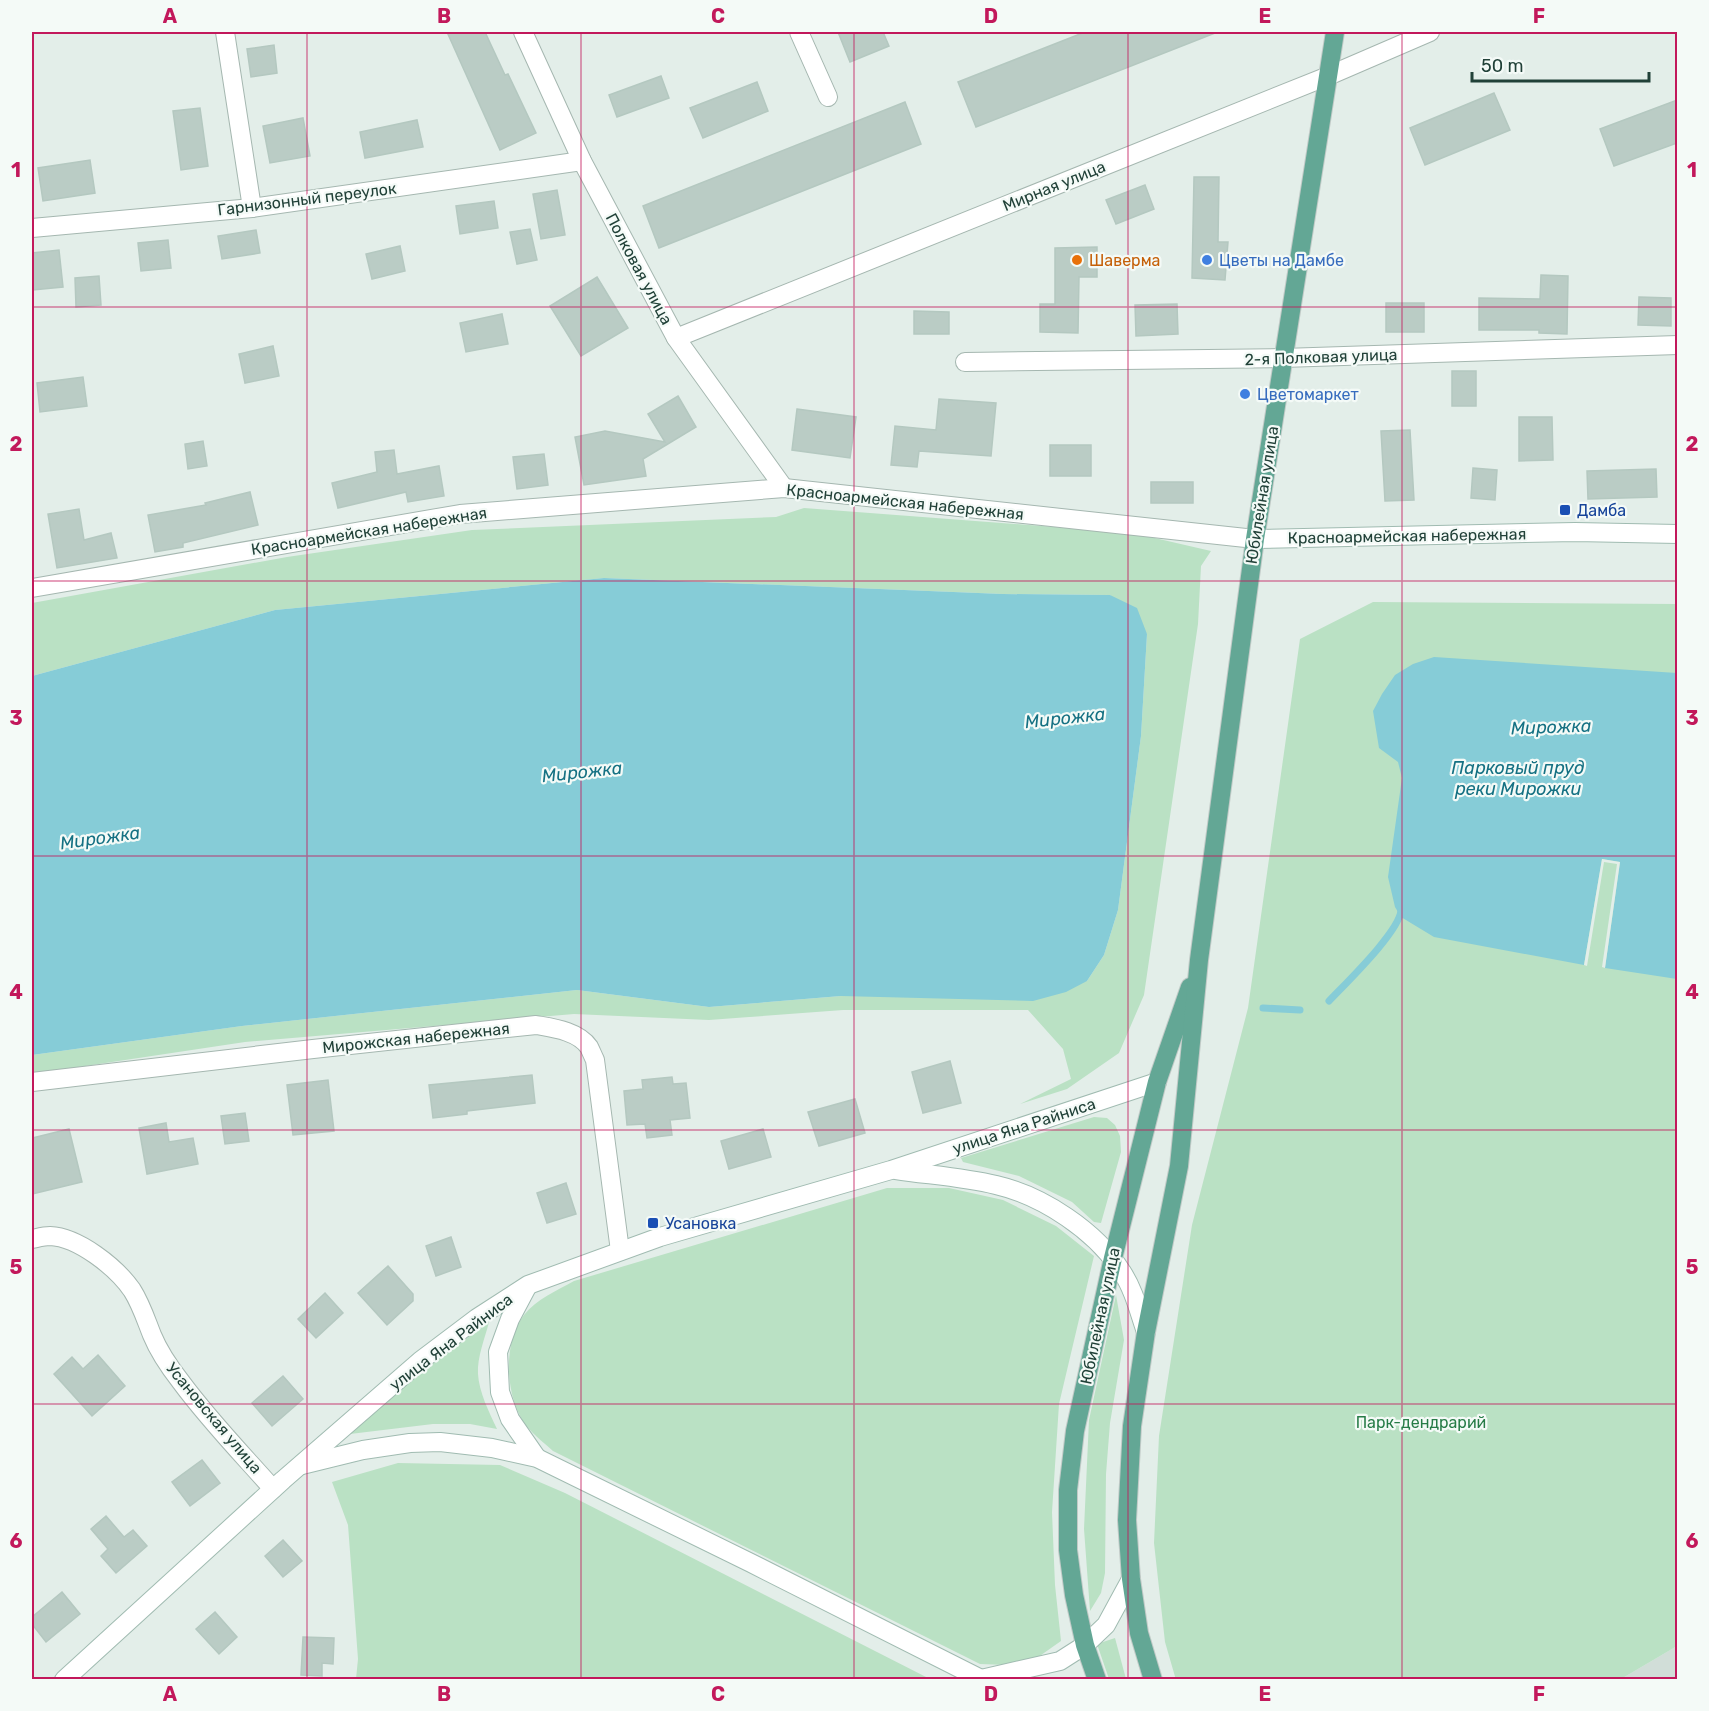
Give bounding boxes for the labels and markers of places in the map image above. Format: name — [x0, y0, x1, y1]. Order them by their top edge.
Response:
place label: Шаверма — [1089, 251, 1160, 270]
place label: Цветы на Дамбе — [1219, 251, 1344, 270]
marker: Шаверма — [1070, 253, 1084, 267]
marker: Цветы на Дамбе — [1200, 253, 1214, 267]
place label: Цветомаркет — [1257, 385, 1359, 404]
marker: Цветомаркет — [1238, 387, 1252, 401]
place label: Дамба — [1577, 501, 1626, 520]
marker: Дамба — [1558, 503, 1572, 517]
place label: Усановка — [665, 1214, 736, 1233]
marker: Усановка — [646, 1216, 660, 1230]

